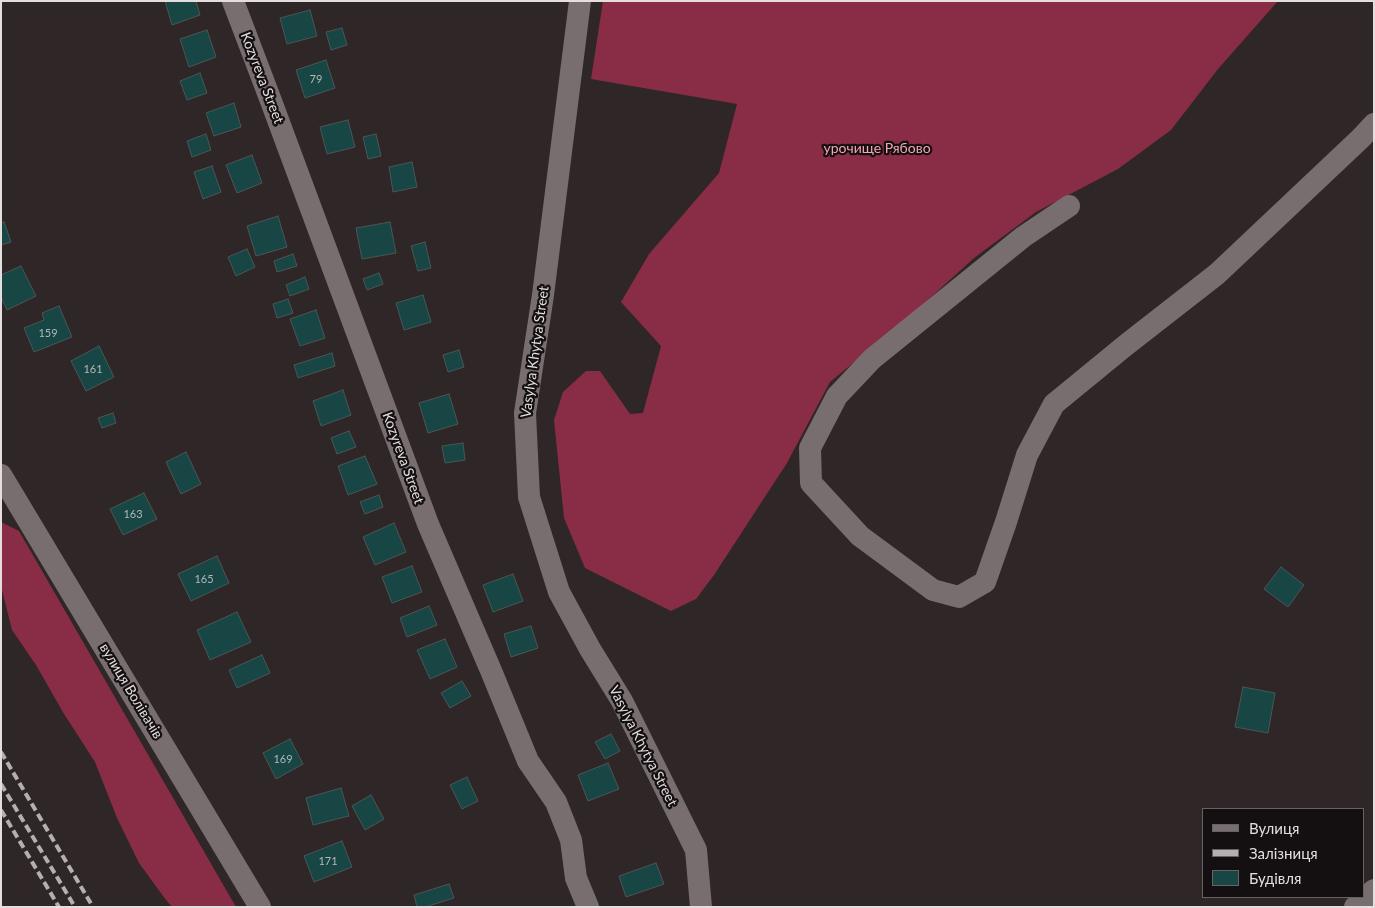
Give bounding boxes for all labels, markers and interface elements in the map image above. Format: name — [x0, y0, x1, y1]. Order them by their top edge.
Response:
street label: Kozyreva Street — [237, 30, 287, 126]
house number: 79 — [310, 72, 322, 86]
park label: урочище Рябово — [823, 140, 931, 156]
street label: Vasylya Khytya Street — [517, 285, 553, 419]
house number: 159 — [38, 326, 58, 340]
house number: 161 — [83, 362, 103, 376]
street label: Kozyreva Street — [379, 410, 427, 506]
house number: 163 — [123, 507, 143, 521]
house number: 165 — [194, 572, 214, 586]
street label: вулиця Волівачів — [96, 640, 166, 742]
street label: Vasylya Khytya Street — [605, 683, 681, 809]
house number: 169 — [273, 752, 293, 766]
legend — [1202, 808, 1365, 898]
text: Вулиця — [1249, 819, 1299, 837]
text: Залізниця — [1249, 844, 1318, 862]
house number: 171 — [318, 854, 338, 868]
text: Будівля — [1249, 869, 1301, 887]

